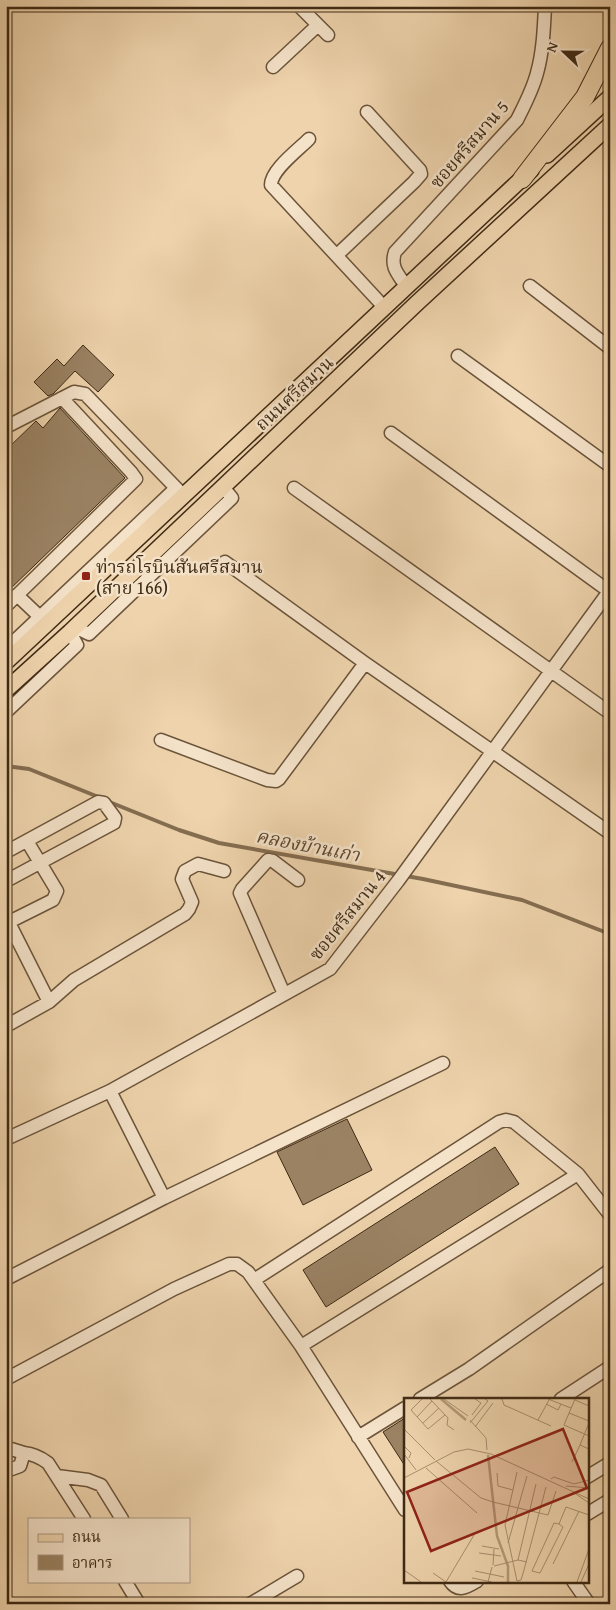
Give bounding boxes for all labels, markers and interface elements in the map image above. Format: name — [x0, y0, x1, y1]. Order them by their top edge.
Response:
north arrow — [538, 28, 588, 78]
text: N — [541, 38, 563, 55]
street label: ซอยศรีสมาน 5 — [423, 94, 515, 194]
street label: ถนนศรีสมาน — [249, 349, 339, 437]
place label: ท่ารถโรบินสันศรีสมาน (สาย 166) — [96, 553, 263, 601]
marker: ท่ารถโรบินสันศรีสมาน (สาย 166) — [80, 570, 92, 582]
water label: คลองบ้านเก่า — [254, 821, 363, 869]
street label: ซอยศรีสมาน 4 — [302, 864, 392, 966]
inset map — [404, 1398, 588, 1582]
legend — [28, 1518, 190, 1582]
text: ถนน — [72, 1526, 101, 1547]
text: อาคาร — [72, 1552, 112, 1573]

